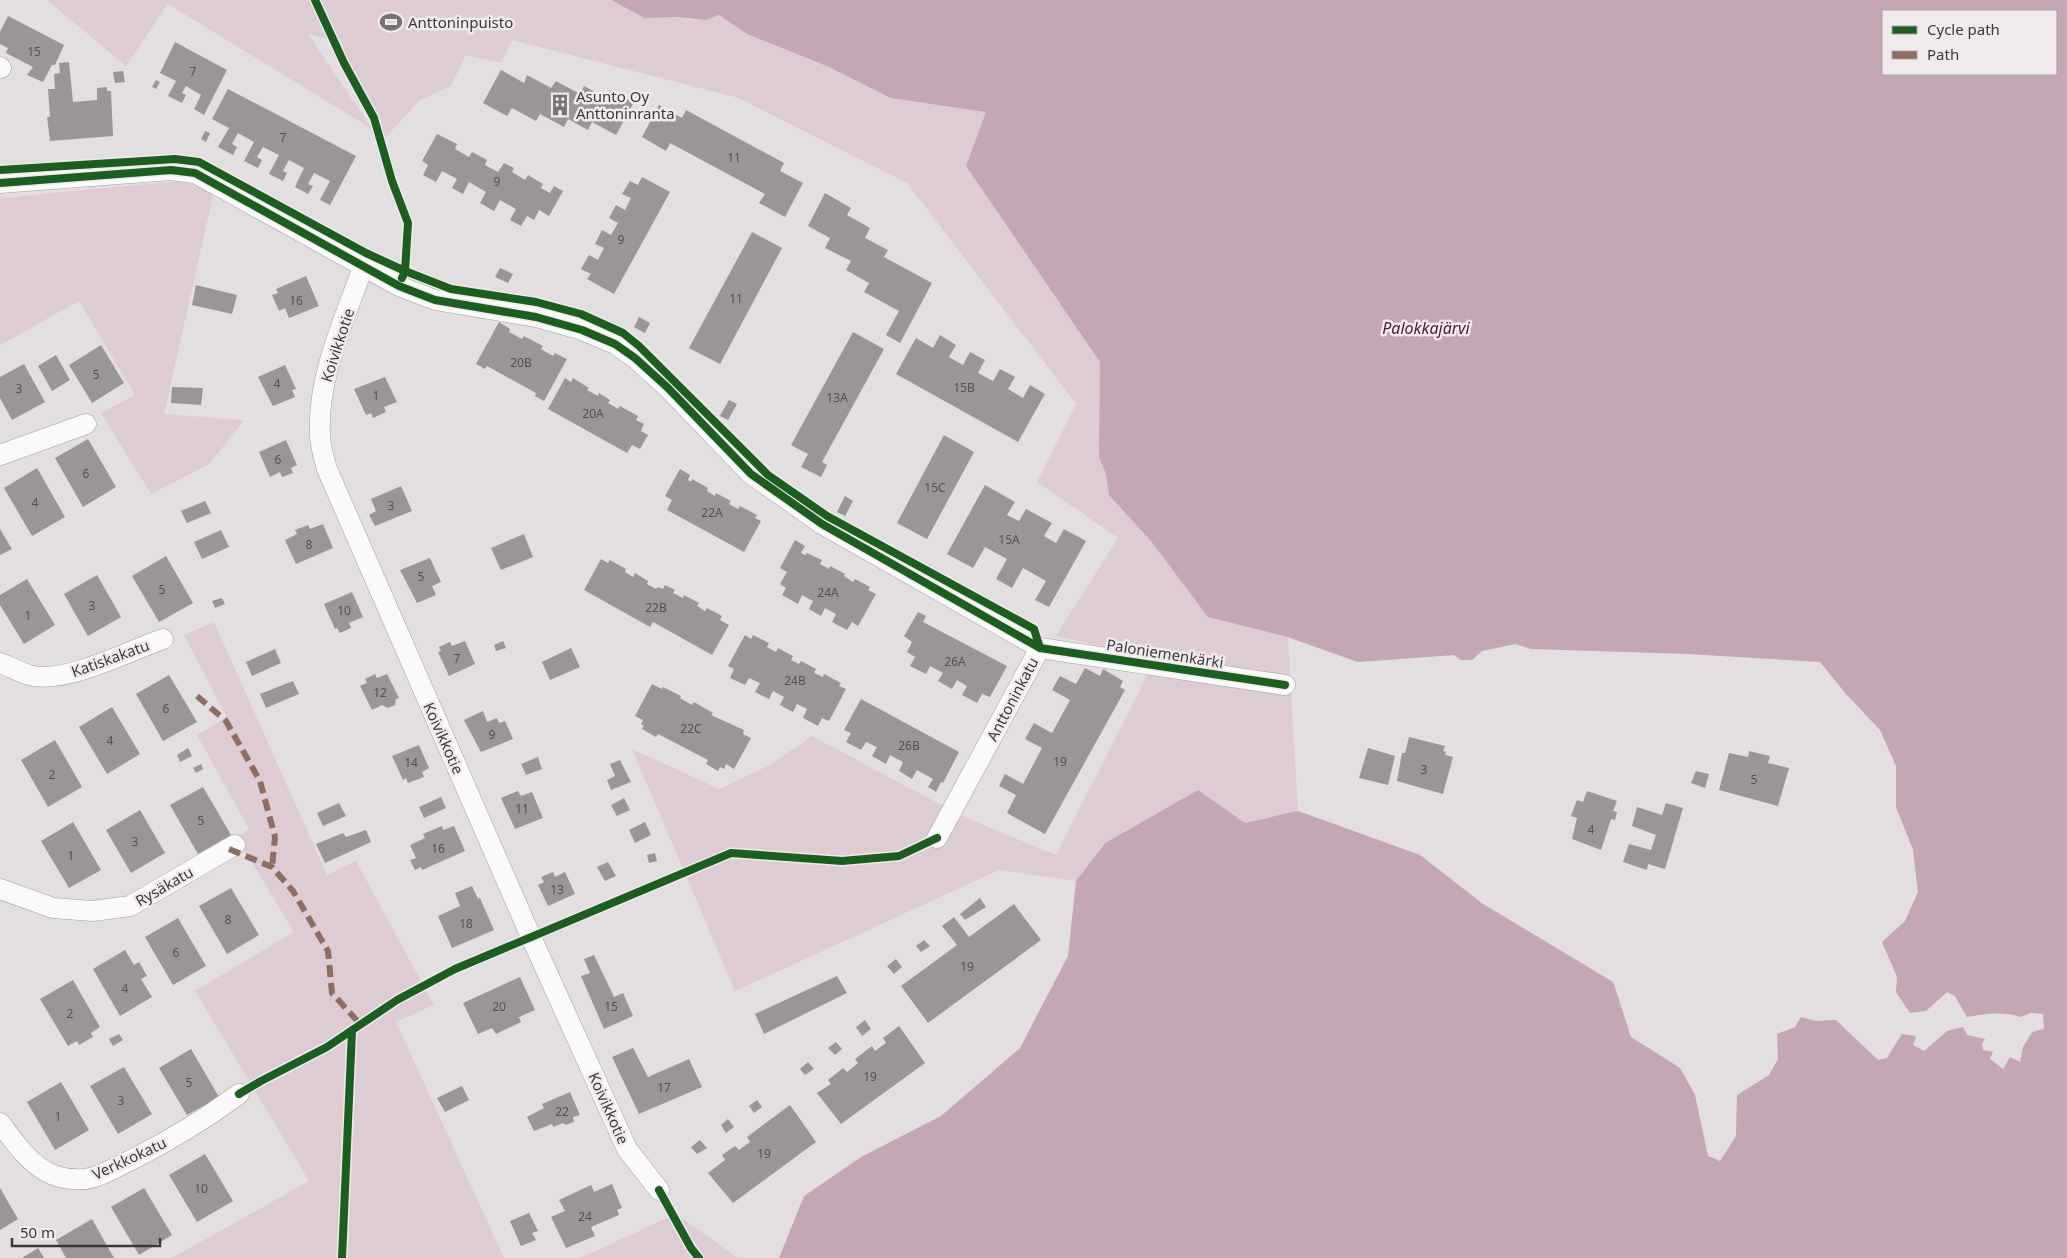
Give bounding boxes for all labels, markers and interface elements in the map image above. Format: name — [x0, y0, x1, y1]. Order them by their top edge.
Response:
sports icon: Anttoninpuisto — [378, 9, 404, 35]
legend — [1882, 10, 2057, 75]
place label: Anttoninpuisto — [408, 12, 513, 32]
text: Cycle path — [1927, 19, 2000, 39]
house number: 15 — [27, 43, 41, 60]
text: Path — [1927, 44, 1959, 64]
house number: 7 — [190, 63, 197, 80]
place label: Asunto Oy Anttoninranta — [576, 86, 675, 123]
building icon: Asunto Oy Anttoninranta — [547, 92, 573, 118]
house number: 7 — [280, 129, 287, 146]
house number: 11 — [727, 149, 741, 166]
house number: 9 — [494, 173, 501, 190]
house number: 9 — [618, 231, 625, 248]
house number: 11 — [729, 290, 743, 307]
house number: 16 — [289, 292, 303, 309]
street label: Koivikkotie — [316, 306, 358, 384]
water label: Palokkajärvi — [1382, 317, 1471, 339]
house number: 20B — [510, 354, 532, 371]
house number: 5 — [93, 366, 100, 383]
house number: 4 — [274, 375, 281, 392]
house number: 15B — [953, 379, 975, 396]
house number: 3 — [16, 380, 23, 397]
house number: 1 — [373, 387, 379, 404]
house number: 13A — [826, 389, 848, 406]
house number: 20A — [582, 405, 604, 422]
house number: 6 — [275, 451, 282, 468]
house number: 6 — [83, 465, 90, 482]
house number: 15C — [924, 479, 946, 496]
house number: 4 — [32, 494, 39, 511]
house number: 3 — [388, 497, 395, 514]
house number: 22A — [701, 504, 723, 521]
house number: 15A — [998, 531, 1020, 548]
house number: 8 — [306, 536, 313, 553]
house number: 5 — [418, 568, 425, 585]
house number: 5 — [159, 581, 166, 598]
house number: 24A — [817, 584, 839, 601]
house number: 3 — [89, 597, 96, 614]
house number: 22B — [645, 599, 667, 616]
house number: 10 — [337, 602, 351, 619]
house number: 1 — [25, 607, 31, 624]
street label: Paloniemenkärki — [1105, 634, 1225, 672]
street label: Katiskakatu — [68, 635, 152, 681]
house number: 7 — [454, 650, 461, 667]
house number: 26A — [944, 653, 966, 670]
street label: Anttoninkatu — [982, 654, 1042, 744]
house number: 24B — [784, 672, 806, 689]
house number: 12 — [373, 684, 387, 701]
street label: Koivikkotie — [419, 699, 469, 777]
house number: 6 — [163, 700, 170, 717]
house number: 22C — [680, 720, 702, 737]
house number: 9 — [489, 726, 496, 743]
house number: 4 — [107, 732, 114, 749]
house number: 26B — [898, 737, 920, 754]
house number: 19 — [1053, 753, 1067, 770]
house number: 14 — [404, 754, 418, 771]
house number: 3 — [1421, 761, 1428, 778]
house number: 2 — [49, 766, 56, 783]
house number: 5 — [1751, 771, 1758, 788]
house number: 11 — [515, 800, 529, 817]
house number: 5 — [198, 812, 205, 829]
house number: 4 — [1588, 821, 1595, 838]
house number: 3 — [132, 833, 139, 850]
house number: 16 — [431, 840, 445, 857]
house number: 1 — [68, 847, 74, 864]
street label: Rysäkatu — [131, 861, 197, 911]
house number: 13 — [550, 881, 564, 898]
house number: 8 — [225, 911, 232, 928]
house number: 18 — [459, 915, 473, 932]
house number: 6 — [173, 944, 180, 961]
house number: 19 — [960, 958, 974, 975]
house number: 4 — [122, 980, 129, 997]
house number: 20 — [492, 998, 506, 1015]
house number: 15 — [604, 998, 618, 1015]
house number: 2 — [67, 1005, 74, 1022]
house number: 19 — [863, 1068, 877, 1085]
street label: Koivikkotie — [584, 1069, 634, 1147]
house number: 5 — [186, 1074, 193, 1091]
house number: 17 — [657, 1079, 671, 1096]
house number: 3 — [118, 1092, 125, 1109]
house number: 22 — [555, 1103, 569, 1120]
house number: 1 — [55, 1108, 61, 1125]
street label: Verkkokatu — [89, 1132, 169, 1184]
house number: 19 — [757, 1145, 771, 1162]
house number: 10 — [194, 1180, 208, 1197]
house number: 24 — [578, 1208, 592, 1225]
scale bar — [12, 1216, 160, 1248]
text: 50 m — [20, 1222, 55, 1242]

